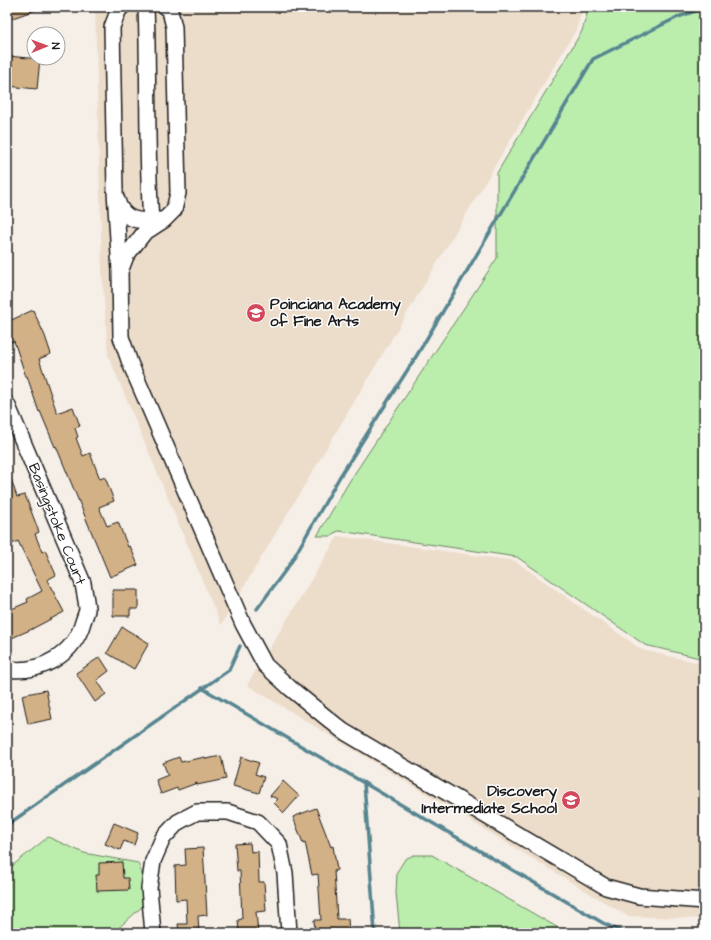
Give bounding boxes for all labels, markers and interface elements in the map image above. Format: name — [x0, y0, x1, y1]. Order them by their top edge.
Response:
north arrow — [26, 26, 66, 66]
text: N — [48, 42, 63, 50]
place label: Poinciana Academy of Fine Arts — [270, 294, 402, 332]
school or university icon: Poinciana Academy of Fine Arts — [245, 302, 267, 324]
street label: Basingstoke Court — [22, 460, 91, 588]
place label: Discovery Intermediate School — [421, 781, 558, 819]
school or university icon: Discovery Intermediate School — [560, 789, 582, 811]

